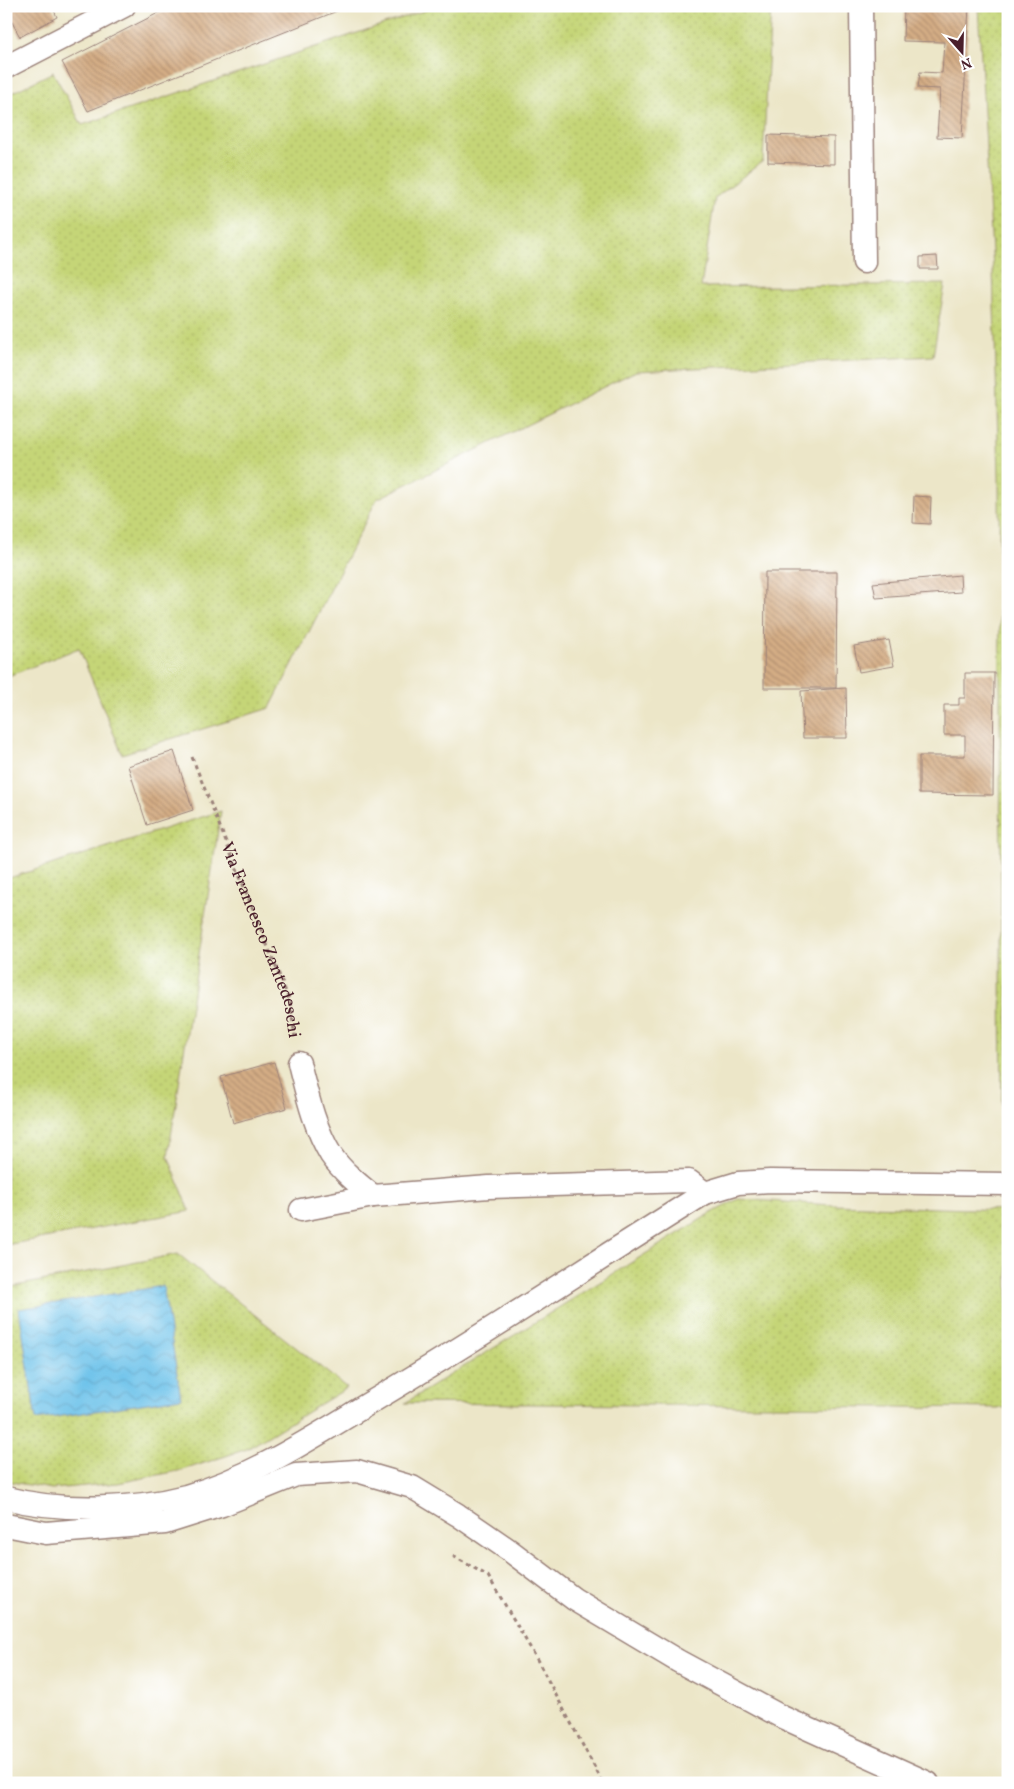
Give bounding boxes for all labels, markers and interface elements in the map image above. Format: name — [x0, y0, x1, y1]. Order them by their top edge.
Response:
north arrow — [936, 28, 986, 78]
text: N — [958, 52, 974, 73]
street label: Via Francesco Zantedeschi — [213, 838, 306, 1040]

